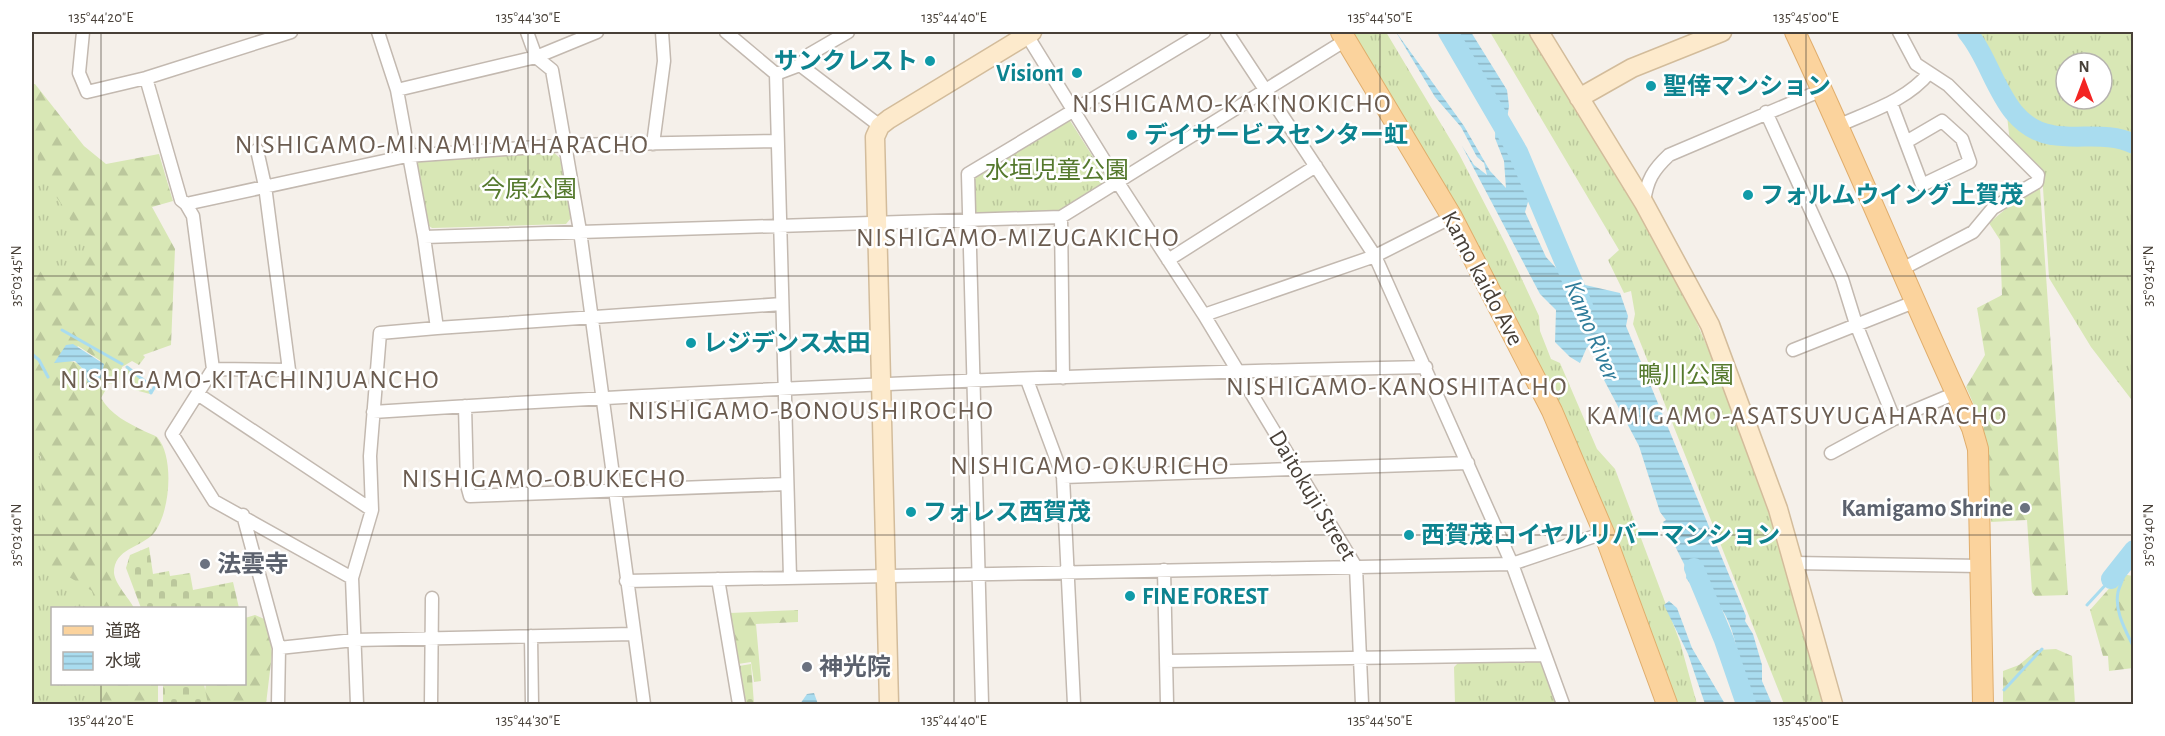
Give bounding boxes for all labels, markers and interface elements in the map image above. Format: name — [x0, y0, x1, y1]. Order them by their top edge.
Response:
text: 135°44'20"E — [68, 10, 134, 25]
text: 135°44'30"E — [496, 10, 560, 25]
text: 135°44'40"E — [921, 10, 987, 25]
text: 135°44'50"E — [1348, 10, 1412, 25]
text: 135°45'00"E — [1773, 10, 1839, 25]
place label: サンクレスト — [774, 49, 918, 74]
north arrow — [2054, 51, 2114, 111]
marker: サンクレスト — [923, 54, 937, 68]
text: N — [2078, 59, 2090, 75]
place label: Vision1 — [996, 62, 1065, 86]
marker: Vision1 — [1070, 66, 1084, 80]
place label: 聖倖マンション — [1663, 73, 1831, 99]
marker: 聖倖マンション — [1644, 79, 1658, 93]
district label: NISHIGAMO-KAKINOKICHO — [1072, 91, 1392, 117]
place label: デイサービスセンター虹 — [1144, 122, 1408, 148]
marker: デイサービスセンター虹 — [1125, 128, 1139, 142]
district label: NISHIGAMO-MINAMIIMAHARACHO — [235, 132, 649, 158]
park label: 水垣児童公園 — [985, 157, 1129, 183]
park label: 今原公園 — [481, 176, 577, 202]
place label: フォルムウイング上賀茂 — [1760, 182, 2024, 208]
marker: フォルムウイング上賀茂 — [1741, 188, 1755, 202]
street label: Kamo kaido Ave — [1437, 207, 1528, 350]
district label: NISHIGAMO-MIZUGAKICHO — [856, 225, 1180, 251]
text: 35°03'45"N — [9, 245, 24, 307]
text: 35°03'45"N — [2141, 245, 2156, 307]
water label: Kamo River — [1560, 277, 1625, 385]
place label: レジデンス太田 — [703, 330, 871, 356]
marker: レジデンス太田 — [684, 336, 698, 350]
park label: 鴨川公園 — [1638, 362, 1734, 388]
district label: NISHIGAMO-KITACHINJUANCHO — [60, 367, 440, 393]
district label: NISHIGAMO-KANOSHITACHO — [1226, 374, 1568, 400]
district label: NISHIGAMO-BONOUSHIROCHO — [628, 398, 994, 424]
district label: KAMIGAMO-ASATSUYUGAHARACHO — [1586, 403, 2008, 429]
street label: Daitokuji Street — [1264, 426, 1361, 565]
district label: NISHIGAMO-OKURICHO — [950, 453, 1230, 479]
district label: NISHIGAMO-OBUKECHO — [402, 466, 686, 492]
place label: Kamigamo Shrine — [1841, 497, 2013, 521]
place label: フォレス西賀茂 — [923, 499, 1091, 525]
marker: Kamigamo Shrine — [2018, 501, 2032, 515]
text: 35°03'40"N — [9, 503, 24, 567]
text: 35°03'40"N — [2141, 503, 2156, 567]
marker: フォレス西賀茂 — [904, 505, 918, 519]
place label: 西賀茂ロイヤルリバーマンション — [1421, 522, 1780, 548]
marker: 西賀茂ロイヤルリバーマンション — [1402, 528, 1416, 542]
place label: 法雲寺 — [217, 551, 289, 577]
marker: 法雲寺 — [198, 557, 212, 571]
place label: FINE FOREST — [1142, 585, 1269, 609]
marker: FINE FOREST — [1123, 589, 1137, 603]
legend — [51, 607, 246, 685]
text: 道路 — [105, 621, 141, 641]
text: 水域 — [105, 652, 141, 671]
place label: 神光院 — [819, 654, 891, 680]
marker: 神光院 — [800, 660, 814, 674]
text: 135°44'20"E — [68, 713, 134, 728]
text: 135°44'30"E — [496, 713, 560, 728]
text: 135°44'40"E — [921, 713, 987, 728]
text: 135°44'50"E — [1348, 713, 1412, 728]
text: 135°45'00"E — [1773, 713, 1839, 728]

